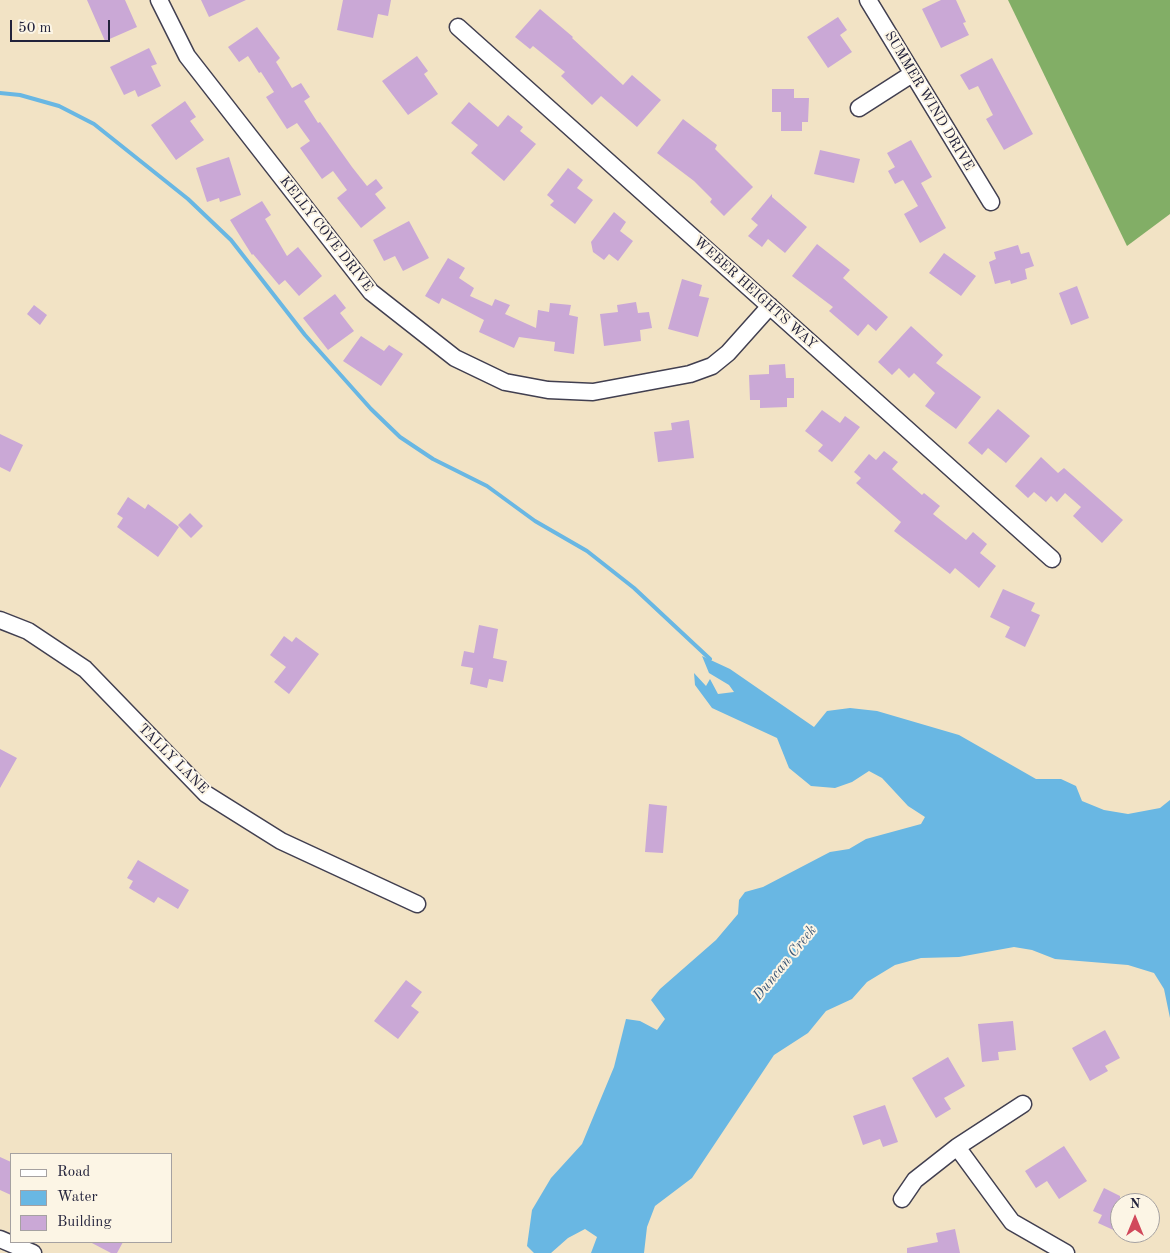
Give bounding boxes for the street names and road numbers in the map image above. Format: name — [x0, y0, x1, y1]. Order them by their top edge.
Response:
street label: SUMMER WIND DRIVE — [881, 28, 977, 174]
street label: KELLY COVE DRIVE — [276, 173, 376, 295]
street label: WEBER HEIGHTS WAY — [690, 233, 820, 353]
street label: TALLY LANE — [134, 720, 212, 798]

